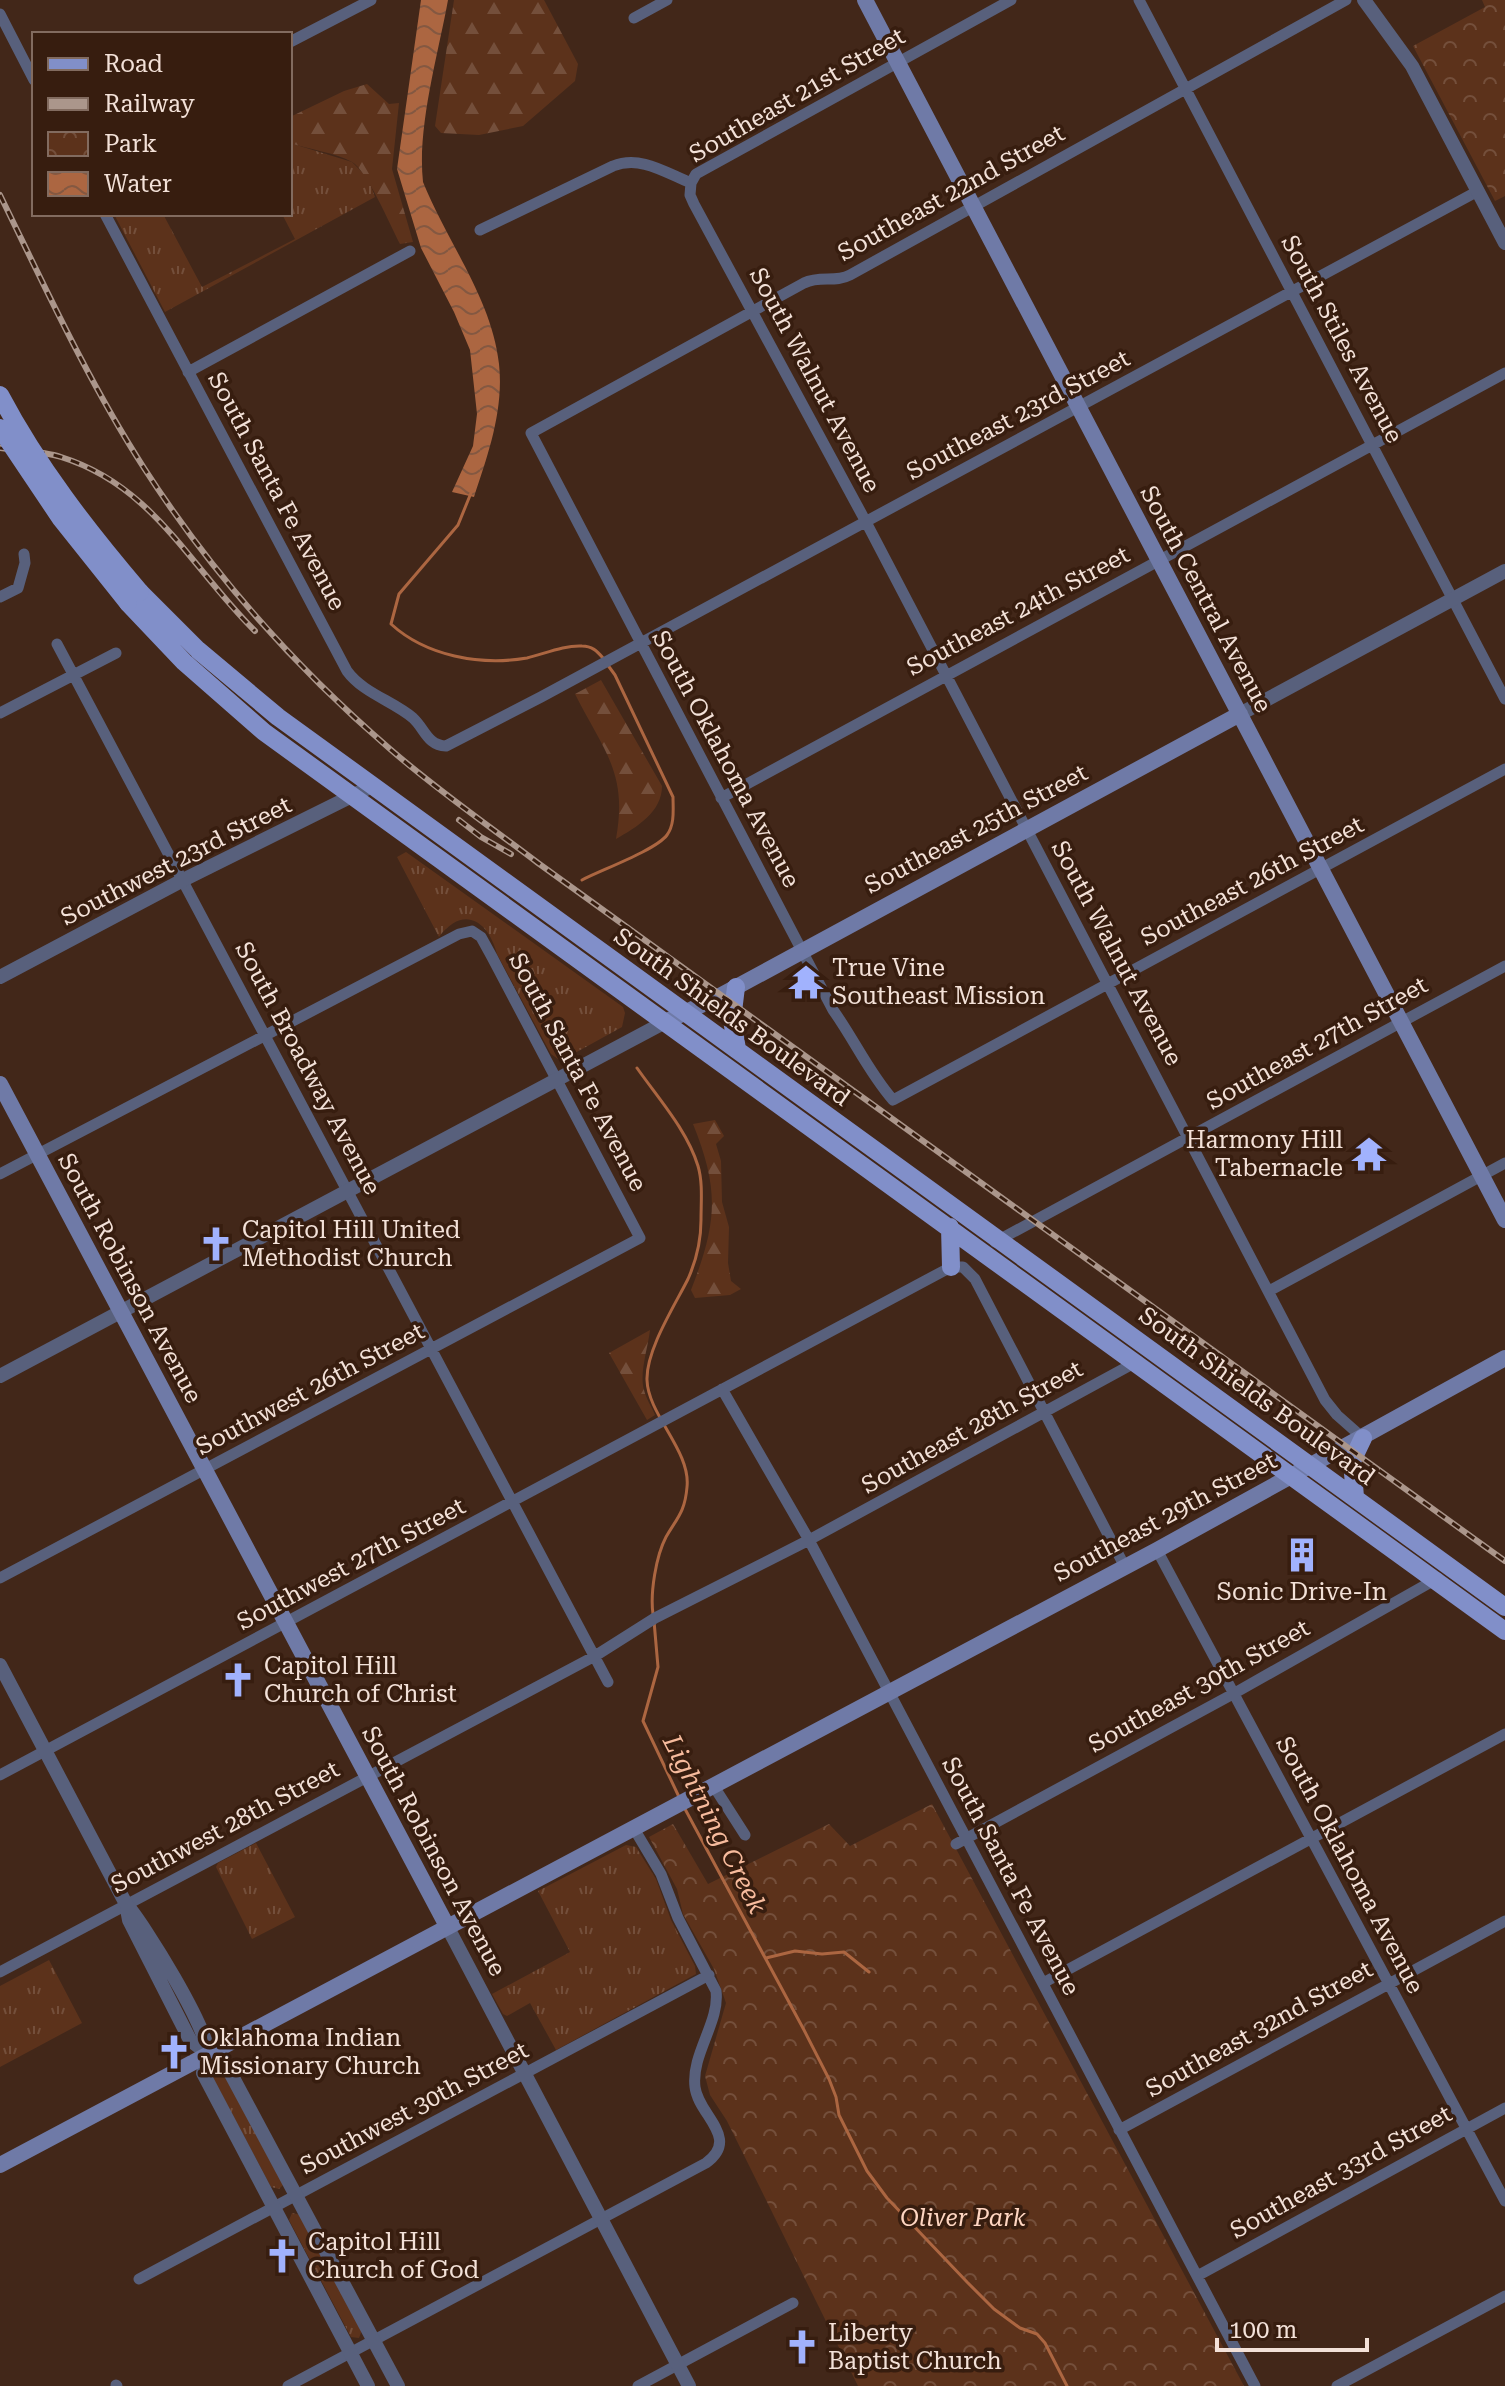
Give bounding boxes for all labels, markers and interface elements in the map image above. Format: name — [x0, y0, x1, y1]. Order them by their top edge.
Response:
street label: Southeast 21st Street — [684, 22, 910, 168]
legend — [32, 32, 292, 216]
text: Road — [104, 50, 163, 78]
text: Railway — [104, 90, 195, 118]
street label: Southeast 22nd Street — [833, 119, 1069, 267]
text: Park — [104, 130, 157, 158]
text: Water — [104, 170, 172, 198]
street label: South Stiles Avenue — [1275, 230, 1409, 448]
street label: South Walnut Avenue — [744, 263, 886, 497]
street label: Southeast 23rd Street — [902, 344, 1134, 486]
street label: South Santa Fe Avenue — [202, 367, 352, 615]
street label: South Central Avenue — [1134, 481, 1278, 717]
street label: Southeast 24th Street — [902, 540, 1134, 682]
street label: South Oklahoma Avenue — [646, 626, 806, 892]
street label: Southeast 25th Street — [860, 758, 1092, 900]
street label: Southwest 23rd Street — [56, 791, 296, 931]
street label: Southeast 26th Street — [1136, 810, 1368, 952]
street label: South Walnut Avenue — [1046, 836, 1188, 1070]
street label: South Shields Boulevard — [609, 922, 855, 1112]
street label: South Broadway Avenue — [229, 937, 387, 1199]
street label: South Santa Fe Avenue — [503, 948, 653, 1196]
place label: True Vine Southeast Mission — [832, 954, 1045, 1010]
temple icon: True Vine Southeast Mission — [787, 963, 825, 1001]
street label: Southeast 27th Street — [1202, 971, 1432, 1115]
place label: Harmony Hill Tabernacle — [1186, 1126, 1343, 1182]
temple icon: Harmony Hill Tabernacle — [1350, 1135, 1388, 1173]
street label: South Robinson Avenue — [52, 1148, 208, 1408]
place label: Capitol Hill United Methodist Church — [242, 1216, 460, 1272]
church icon: Capitol Hill United Methodist Church — [197, 1225, 235, 1263]
street label: South Shields Boulevard — [1134, 1301, 1380, 1491]
street label: Southwest 26th Street — [191, 1317, 429, 1461]
street label: Southeast 28th Street — [857, 1355, 1087, 1499]
street label: Southeast 29th Street — [1049, 1446, 1281, 1588]
street label: Southwest 27th Street — [232, 1492, 470, 1636]
building icon: Sonic Drive-In — [1283, 1536, 1321, 1574]
place label: Sonic Drive-In — [1217, 1578, 1387, 1606]
street label: Southeast 30th Street — [1084, 1614, 1314, 1758]
place label: Capitol Hill Church of Christ — [264, 1652, 457, 1708]
church icon: Capitol Hill Church of Christ — [219, 1661, 257, 1699]
street label: South Robinson Avenue — [356, 1721, 512, 1981]
water label: Lightning Creek — [656, 1729, 773, 1919]
street label: South Oklahoma Avenue — [1270, 1732, 1430, 1998]
street label: South Santa Fe Avenue — [936, 1752, 1086, 2000]
street label: Southwest 28th Street — [106, 1755, 344, 1899]
street label: Southeast 32nd Street — [1141, 1955, 1377, 2103]
place label: Oklahoma Indian Missionary Church — [200, 2024, 421, 2080]
church icon: Oklahoma Indian Missionary Church — [155, 2033, 193, 2071]
street label: Southwest 30th Street — [295, 2036, 533, 2180]
street label: Southeast 33rd Street — [1225, 2099, 1457, 2245]
park label: Oliver Park — [900, 2204, 1026, 2232]
place label: Capitol Hill Church of God — [308, 2228, 479, 2284]
church icon: Capitol Hill Church of God — [263, 2237, 301, 2275]
scale bar — [1217, 2302, 1367, 2352]
text: 100 m — [1229, 2316, 1297, 2344]
place label: Liberty Baptist Church — [828, 2319, 1002, 2375]
church icon: Liberty Baptist Church — [783, 2328, 821, 2366]

